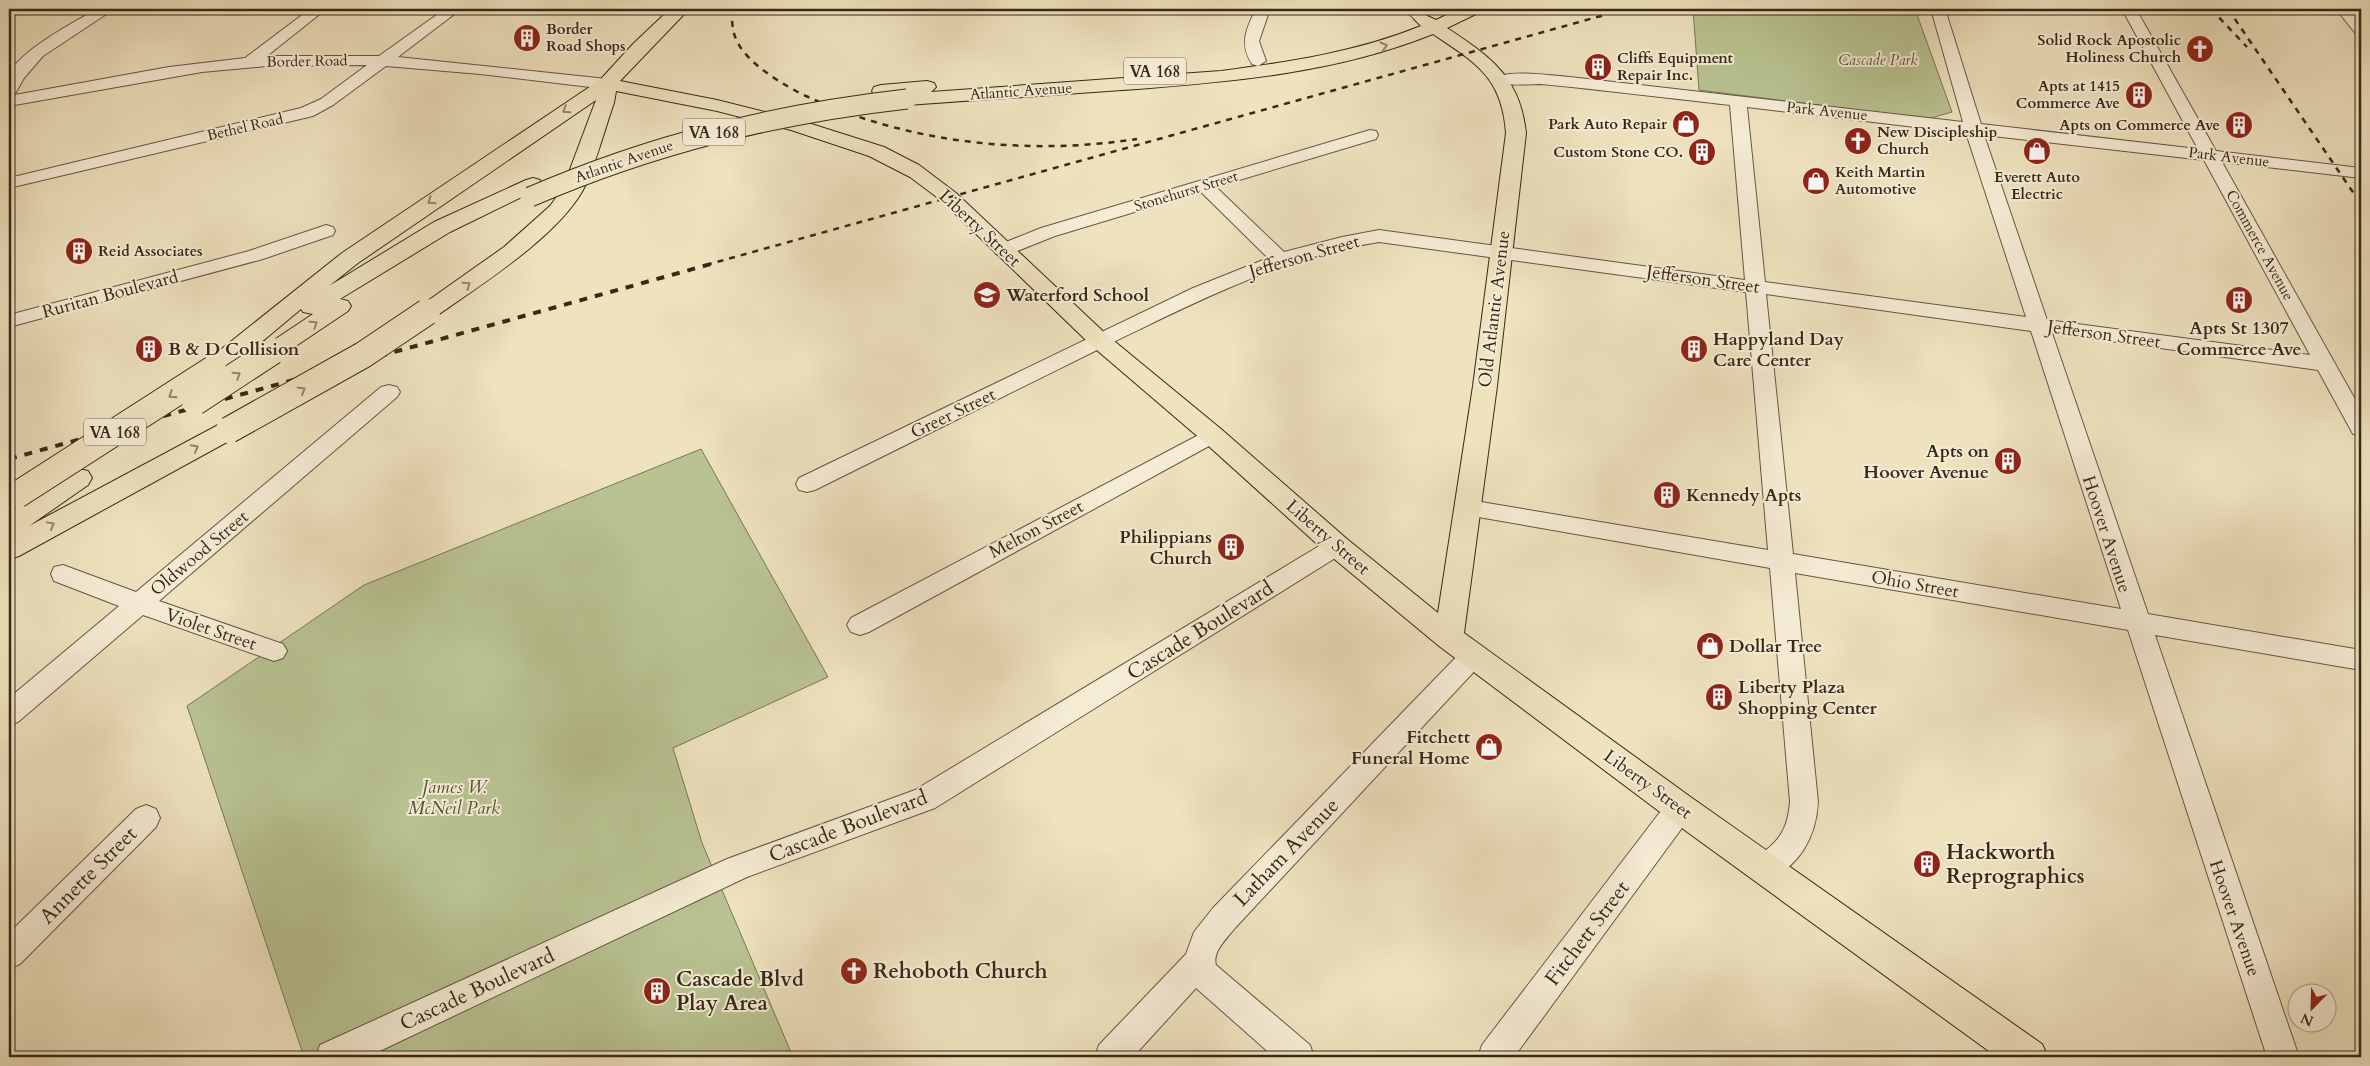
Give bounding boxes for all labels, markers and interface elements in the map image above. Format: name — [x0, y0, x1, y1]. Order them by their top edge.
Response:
place label: Border Road Shops — [546, 19, 626, 56]
building icon: Border Road Shops — [512, 23, 542, 53]
place label: Solid Rock Apostolic Holiness Church — [2038, 30, 2182, 67]
church icon: Solid Rock Apostolic Holiness Church — [2185, 34, 2215, 64]
one-way arrow — [1379, 41, 1387, 51]
place label: Cliffs Equipment Repair Inc. — [1617, 48, 1733, 85]
street label: Border Road — [266, 50, 348, 72]
park label: Cascade Park — [1838, 50, 1918, 70]
building icon: Cliffs Equipment Repair Inc. — [1583, 52, 1613, 82]
road number: VA 168 — [1124, 58, 1186, 84]
place label: Apts at 1415 Commerce Ave — [2016, 76, 2120, 113]
street label: Atlantic Avenue — [969, 77, 1073, 105]
building icon: Apts at 1415 Commerce Ave — [2124, 80, 2154, 110]
street label: Park Avenue — [1785, 97, 1869, 125]
one-way arrow — [562, 104, 571, 114]
street label: Bethel Road — [205, 109, 285, 145]
shop icon: Park Auto Repair — [1671, 109, 1701, 139]
building icon: Apts on Commerce Ave — [2224, 110, 2254, 140]
place label: Park Auto Repair — [1548, 114, 1668, 134]
place label: Apts on Commerce Ave — [2059, 115, 2220, 135]
road number: VA 168 — [683, 118, 745, 146]
place label: New Discipleship Church — [1877, 122, 1997, 159]
church icon: New Discipleship Church — [1843, 126, 1873, 156]
street label: Atlantic Avenue — [572, 135, 676, 187]
shop icon: Everett Auto Electric — [2022, 136, 2052, 166]
building icon: Custom Stone CO. — [1687, 137, 1717, 167]
place label: Custom Stone CO. — [1553, 142, 1683, 162]
street label: Park Avenue — [2187, 142, 2271, 172]
place label: Keith Martin Automotive — [1835, 162, 1926, 199]
street label: Stonehurst Street — [1132, 166, 1241, 216]
shop icon: Keith Martin Automotive — [1801, 166, 1831, 196]
place label: Everett Auto Electric — [1994, 167, 2080, 204]
street label: Liberty Street — [933, 184, 1026, 273]
street label: Commerce Avenue — [2221, 186, 2299, 304]
one-way arrow — [427, 195, 436, 205]
street label: Jefferson Street — [1243, 229, 1363, 285]
street label: Old Atlantic Avenue — [1472, 229, 1517, 389]
building icon: Reid Associates — [64, 236, 94, 266]
place label: Reid Associates — [98, 241, 203, 261]
street label: Jefferson Street — [1642, 259, 1761, 300]
street label: Ruritan Boulevard — [39, 264, 181, 325]
school or university icon: Waterford School — [972, 280, 1002, 310]
one-way arrow — [461, 282, 471, 291]
place label: Waterford School — [1005, 283, 1149, 308]
building icon: Apts St 1307 Commerce Ave — [2224, 285, 2254, 315]
street label: Jefferson Street — [2043, 314, 2162, 355]
place label: Apts St 1307 Commerce Ave — [2176, 316, 2302, 362]
one-way arrow — [308, 321, 317, 330]
place label: Happyland Day Care Center — [1713, 327, 1845, 373]
building icon: B & D Collision — [134, 334, 164, 364]
building icon: Happyland Day Care Center — [1679, 334, 1709, 364]
place label: B & D Collision — [168, 337, 300, 362]
one-way arrow — [231, 372, 241, 381]
street label: Greer Street — [906, 382, 1000, 445]
one-way arrow — [297, 387, 306, 397]
one-way arrow — [168, 389, 177, 399]
road number: VA 168 — [84, 418, 146, 446]
place label: Apts on Hoover Avenue — [1863, 439, 1989, 485]
one-way arrow — [189, 444, 198, 454]
building icon: Apts on Hoover Avenue — [1993, 446, 2023, 476]
street label: Hoover Avenue — [2076, 472, 2137, 596]
building icon: Kennedy Apts — [1652, 480, 1682, 510]
place label: Kennedy Apts — [1686, 483, 1801, 508]
street label: Melton Street — [985, 494, 1088, 565]
street label: Liberty Street — [1280, 494, 1375, 581]
street label: Oldwood Street — [145, 505, 254, 602]
one-way arrow — [46, 521, 55, 531]
place label: Philippians Church — [1119, 525, 1212, 571]
building icon: Philippians Church — [1216, 532, 1246, 562]
street label: Ohio Street — [1869, 565, 1961, 605]
street label: Cascade Boulevard — [1121, 574, 1279, 687]
street label: Violet Street — [162, 602, 260, 657]
shop icon: Dollar Tree — [1695, 631, 1725, 661]
place label: Dollar Tree — [1729, 634, 1822, 659]
place label: Liberty Plaza Shopping Center — [1738, 675, 1878, 721]
building icon: Liberty Plaza Shopping Center — [1704, 682, 1734, 712]
place label: Fitchett Funeral Home — [1351, 725, 1471, 771]
shop icon: Fitchett Funeral Home — [1474, 732, 1504, 762]
street label: Liberty Street — [1598, 744, 1697, 825]
park label: James W. McNeil Park — [408, 775, 500, 821]
street label: Cascade Boulevard — [765, 783, 932, 870]
street label: Latham Avenue — [1227, 792, 1346, 913]
street label: Annette Street — [33, 820, 144, 931]
place label: Hackworth Reprographics — [1946, 838, 2085, 891]
building icon: Hackworth Reprographics — [1912, 849, 1942, 879]
street label: Hoover Avenue — [2203, 857, 2266, 980]
street label: Fitchett Street — [1538, 875, 1637, 992]
street label: Cascade Boulevard — [395, 941, 559, 1038]
church icon: Rehoboth Church — [839, 956, 869, 986]
place label: Rehoboth Church — [873, 957, 1048, 986]
place label: Cascade Blvd Play Area — [676, 965, 804, 1018]
building icon: Cascade Blvd Play Area — [642, 976, 672, 1006]
north arrow — [2288, 984, 2338, 1034]
text: N — [2298, 1008, 2316, 1031]

